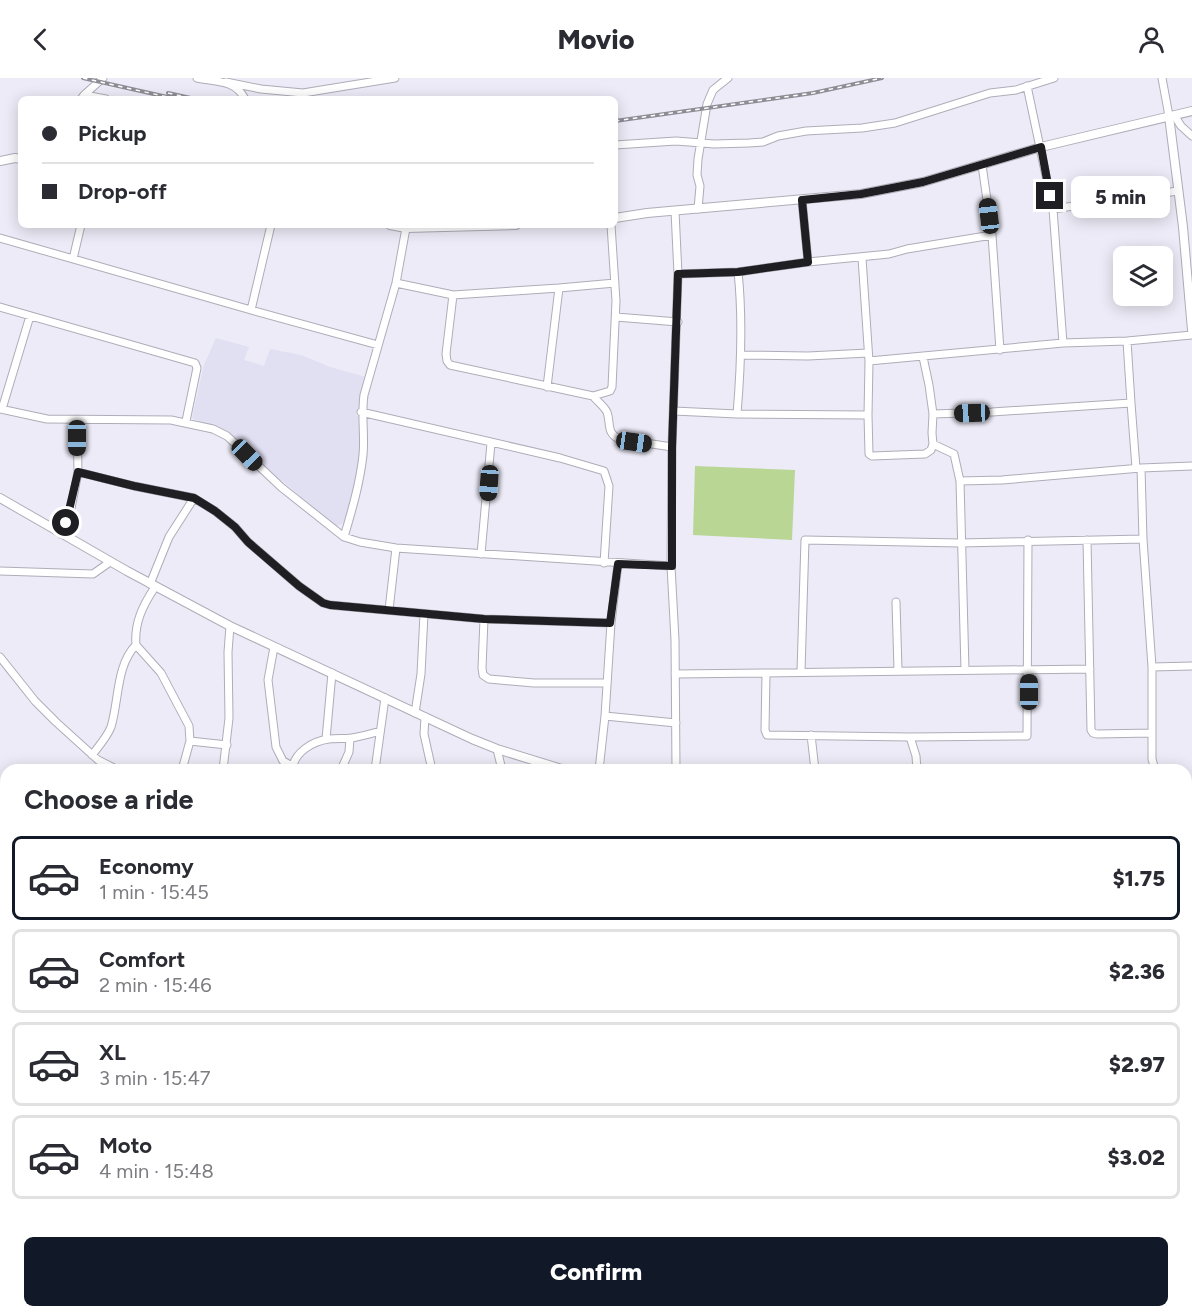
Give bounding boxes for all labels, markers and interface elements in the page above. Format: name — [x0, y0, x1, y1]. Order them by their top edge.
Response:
icon: back — [24, 23, 57, 56]
text: Movio — [558, 23, 634, 56]
icon: person — [1135, 23, 1168, 56]
text: Pickup — [78, 120, 147, 147]
callout: 5 min — [1071, 175, 1170, 217]
text: Drop-off — [78, 178, 167, 205]
route end — [1036, 182, 1063, 209]
text: 5 min — [1095, 185, 1146, 209]
car — [978, 197, 1000, 235]
map controls — [1113, 246, 1173, 306]
button: layers — [1113, 246, 1173, 306]
car — [954, 403, 990, 423]
car — [68, 420, 86, 456]
car — [615, 431, 653, 453]
car — [228, 436, 266, 474]
car — [479, 464, 499, 502]
route start — [52, 509, 79, 536]
car — [1020, 674, 1038, 710]
text: Choose a ride — [24, 783, 193, 816]
icon: car — [27, 851, 81, 905]
text: Economy — [99, 853, 194, 880]
text: $1.75 — [1112, 865, 1165, 892]
text: 1 min · 15:45 — [99, 880, 209, 904]
icon: car — [27, 944, 81, 998]
text: Comfort — [99, 946, 185, 973]
text: $2.36 — [1109, 958, 1165, 985]
text: 2 min · 15:46 — [99, 973, 211, 997]
icon: car — [27, 1037, 81, 1091]
text: XL — [99, 1039, 126, 1066]
text: $2.97 — [1109, 1051, 1165, 1078]
text: 3 min · 15:47 — [99, 1066, 211, 1090]
icon: car — [27, 1130, 81, 1184]
text: Moto — [99, 1132, 152, 1159]
text: $3.02 — [1107, 1144, 1165, 1171]
text: 4 min · 15:48 — [99, 1159, 214, 1183]
button: Confirm — [24, 1237, 1168, 1306]

